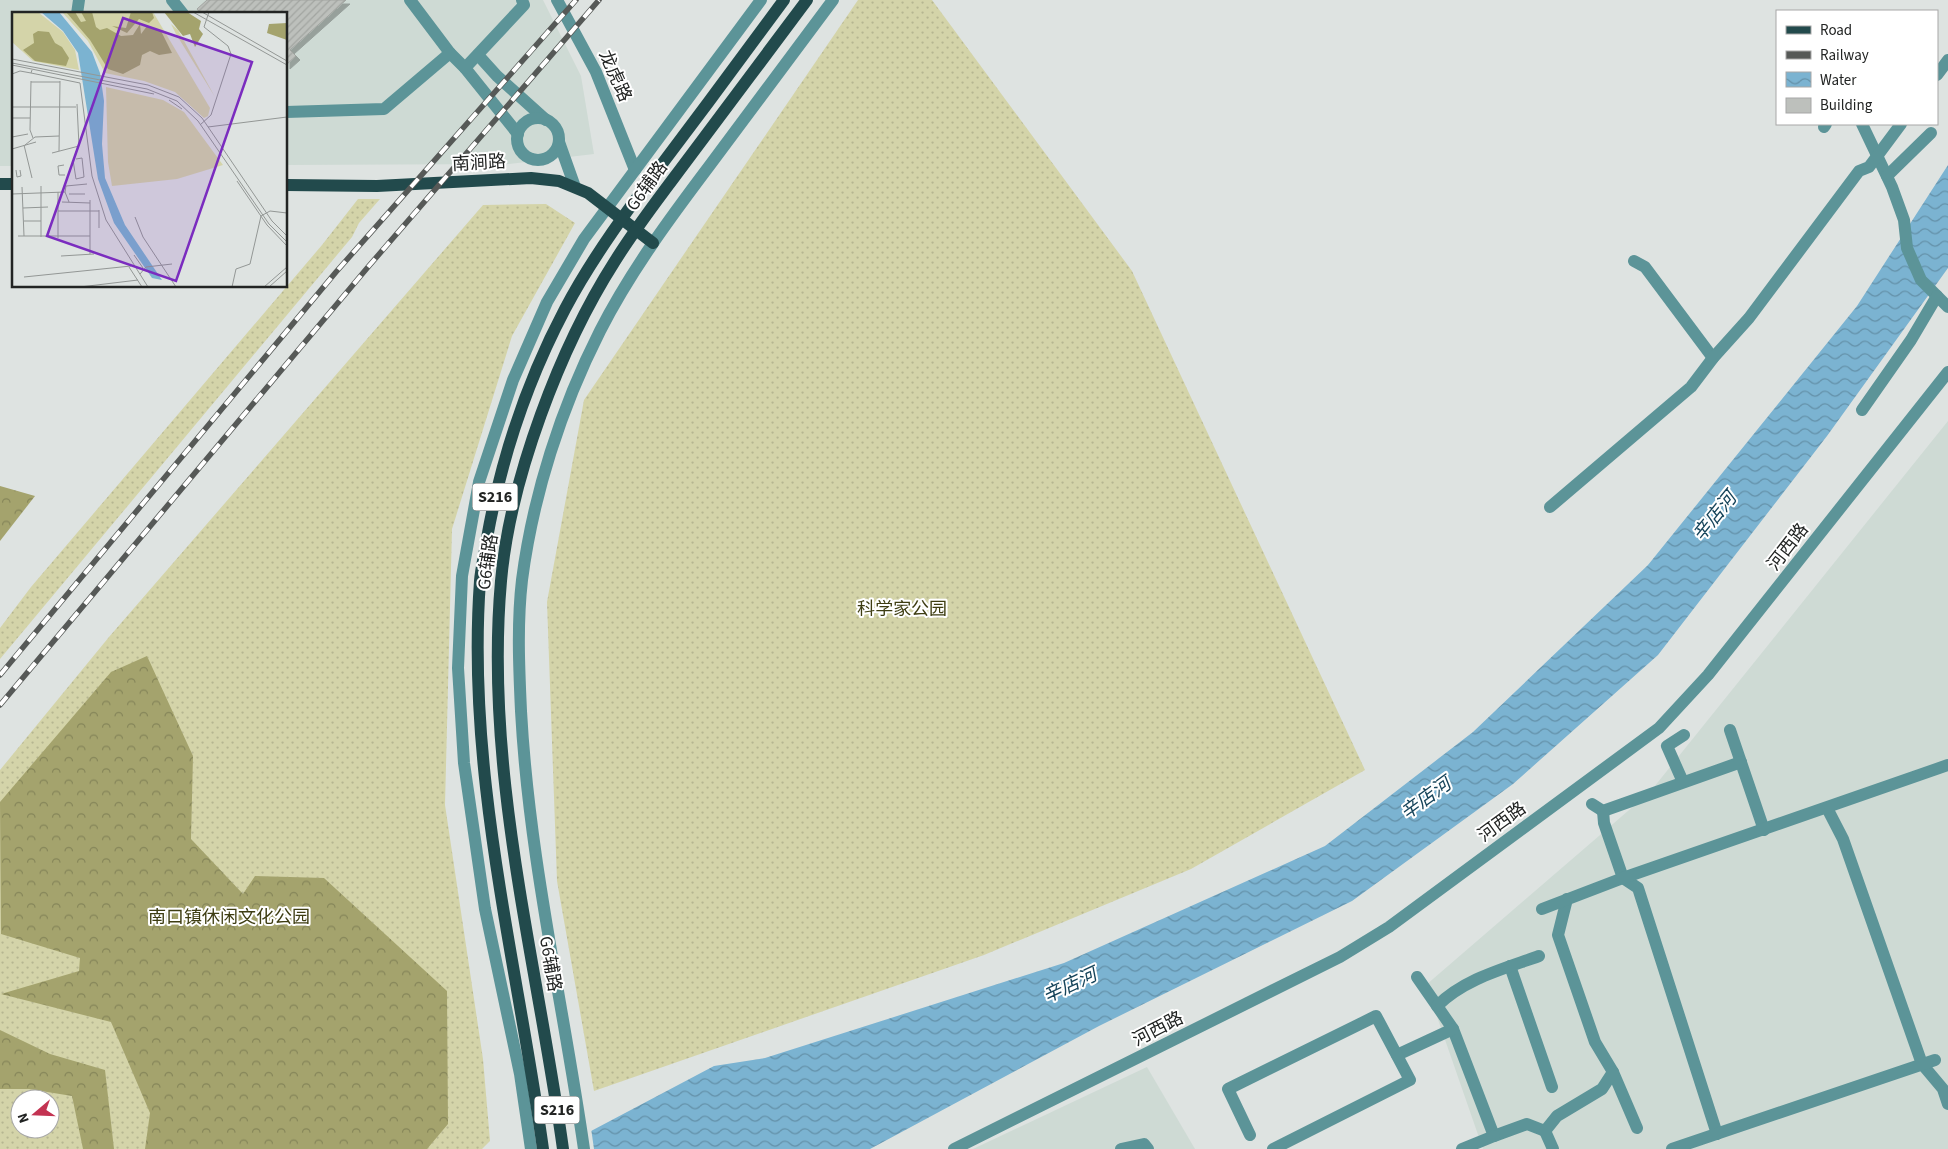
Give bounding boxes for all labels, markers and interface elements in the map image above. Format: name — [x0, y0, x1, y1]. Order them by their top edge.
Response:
legend — [1776, 10, 1938, 125]
inset map — [12, 12, 288, 288]
text: Road — [1820, 20, 1852, 41]
text: Railway — [1820, 45, 1869, 66]
street label: 龙虎路 — [593, 46, 637, 106]
text: Water — [1820, 70, 1857, 91]
text: Building — [1820, 95, 1873, 116]
street label: 南涧路 — [451, 149, 507, 177]
street label: G6辅路 — [620, 156, 674, 216]
water label: 辛店河 — [1687, 483, 1746, 548]
road number: S216 — [472, 484, 518, 511]
street label: 河西路 — [1762, 518, 1814, 576]
street label: G6辅路 — [472, 533, 504, 591]
park label: 科学家公园 — [857, 597, 947, 622]
water label: 辛店河 — [1395, 769, 1460, 827]
street label: 河西路 — [1473, 796, 1531, 848]
park label: 南口镇休闲文化公园 — [148, 905, 310, 930]
street label: G6辅路 — [533, 934, 567, 994]
water label: 辛店河 — [1038, 960, 1105, 1010]
street label: 河西路 — [1128, 1006, 1188, 1052]
north arrow — [10, 1089, 60, 1139]
road number: S216 — [534, 1096, 580, 1124]
text: N — [13, 1110, 35, 1126]

